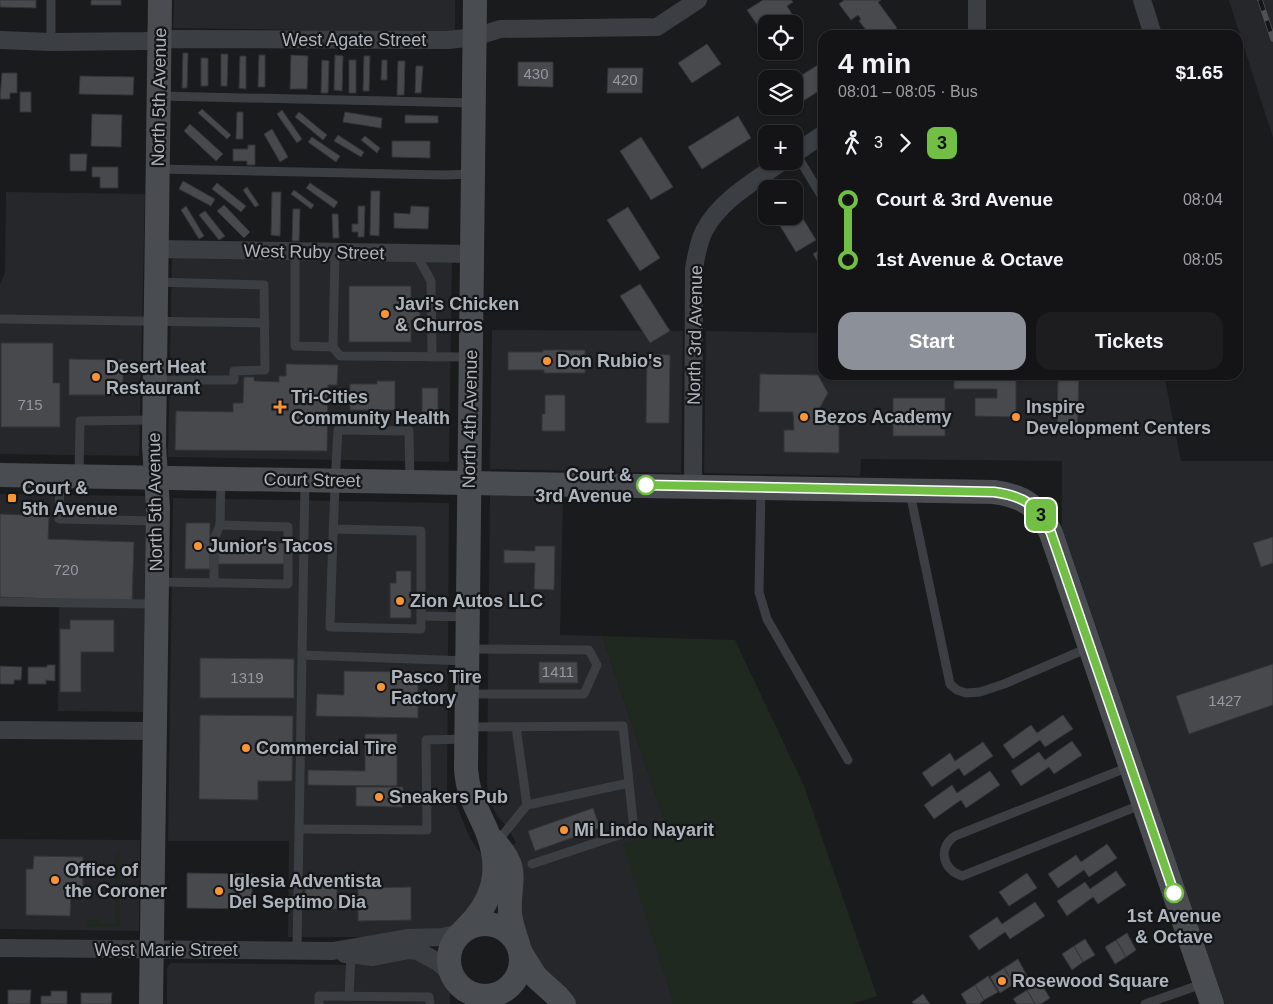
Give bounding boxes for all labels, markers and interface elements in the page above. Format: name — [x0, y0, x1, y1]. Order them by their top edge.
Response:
map controls — [758, 15, 803, 225]
button: locate — [758, 15, 803, 60]
street label: North 5th Avenue — [148, 27, 170, 167]
street label: West Agate Street — [282, 30, 426, 50]
text: 4 min — [838, 48, 911, 79]
text: $1.65 — [1175, 62, 1223, 83]
house number: 430 — [523, 65, 549, 82]
button: layers — [758, 70, 803, 115]
house number: 420 — [612, 71, 638, 88]
text: 08:01 – 08:05 · Bus — [838, 83, 978, 100]
button: + — [758, 125, 803, 170]
icon: walk — [838, 129, 866, 157]
icon: forward — [891, 129, 919, 157]
text: 3 — [937, 133, 947, 153]
text: 3 — [874, 134, 883, 151]
button: − — [758, 180, 803, 225]
text: Court & 3rd Avenue — [876, 189, 1053, 210]
text: 08:04 — [1183, 191, 1223, 208]
street label: West Ruby Street — [243, 241, 385, 263]
text: 1st Avenue & Octave — [876, 249, 1064, 270]
text: 08:05 — [1183, 251, 1223, 268]
street label: North 3rd Avenue — [684, 265, 706, 405]
place label: Javi's Chicken & Churros — [395, 294, 519, 335]
marker: Javi's Chicken & Churros — [379, 308, 391, 320]
button: Start — [838, 312, 1026, 370]
button: Tickets — [1036, 312, 1223, 370]
street label: North 4th Avenue — [459, 349, 481, 489]
place label: Don Rubio's — [557, 351, 662, 371]
marker: Don Rubio's — [541, 355, 553, 367]
place label: Desert Heat Restaurant — [106, 357, 206, 398]
marker: Desert Heat Restaurant — [90, 371, 102, 383]
place label: Tri-Cities Community Health — [291, 387, 450, 428]
house number: 715 — [17, 396, 43, 413]
place label: Inspire Development Centers — [1026, 397, 1211, 438]
marker: Tri-Cities Community Health — [273, 400, 287, 414]
place label: Bezos Academy — [814, 407, 951, 427]
marker: Bezos Academy — [798, 411, 810, 423]
marker: Inspire Development Centers — [1010, 411, 1022, 423]
street label: North 5th Avenue — [144, 432, 166, 572]
place label: Court & 3rd Avenue — [535, 465, 632, 506]
street label: Court Street — [263, 469, 361, 491]
marker: Court & 3rd Avenue — [636, 475, 656, 495]
place label: Court & 5th Avenue — [22, 478, 118, 519]
marker: Court & 5th Avenue — [6, 492, 18, 504]
line badge: 3 — [1025, 499, 1057, 531]
text: 3 — [1036, 505, 1046, 525]
place label: Junior's Tacos — [208, 536, 333, 556]
marker: Junior's Tacos — [192, 540, 204, 552]
house number: 720 — [53, 561, 79, 578]
place label: Zion Autos LLC — [410, 591, 543, 611]
marker: Zion Autos LLC — [394, 595, 406, 607]
house number: 1411 — [542, 663, 574, 680]
place label: Pasco Tire Factory — [391, 667, 482, 708]
house number: 1319 — [230, 669, 264, 686]
marker: Pasco Tire Factory — [375, 681, 387, 693]
house number: 1427 — [1208, 692, 1242, 709]
place label: Commercial Tire — [256, 738, 397, 758]
marker: Commercial Tire — [240, 742, 252, 754]
place label: Sneakers Pub — [389, 787, 508, 807]
marker: Sneakers Pub — [373, 791, 385, 803]
place label: Mi Lindo Nayarit — [574, 820, 714, 840]
marker: Mi Lindo Nayarit — [558, 824, 570, 836]
place label: Office of the Coroner — [65, 860, 167, 901]
place label: Iglesia Adventista Del Septimo Dia — [229, 871, 382, 912]
marker: Office of the Coroner — [49, 874, 61, 886]
marker: 1st Avenue & Octave — [1164, 883, 1184, 903]
marker: Iglesia Adventista Del Septimo Dia — [213, 885, 225, 897]
place label: 1st Avenue & Octave — [1127, 906, 1221, 947]
street label: West Marie Street — [94, 940, 238, 960]
place label: Rosewood Square — [1012, 971, 1169, 991]
marker: Rosewood Square — [996, 975, 1008, 987]

